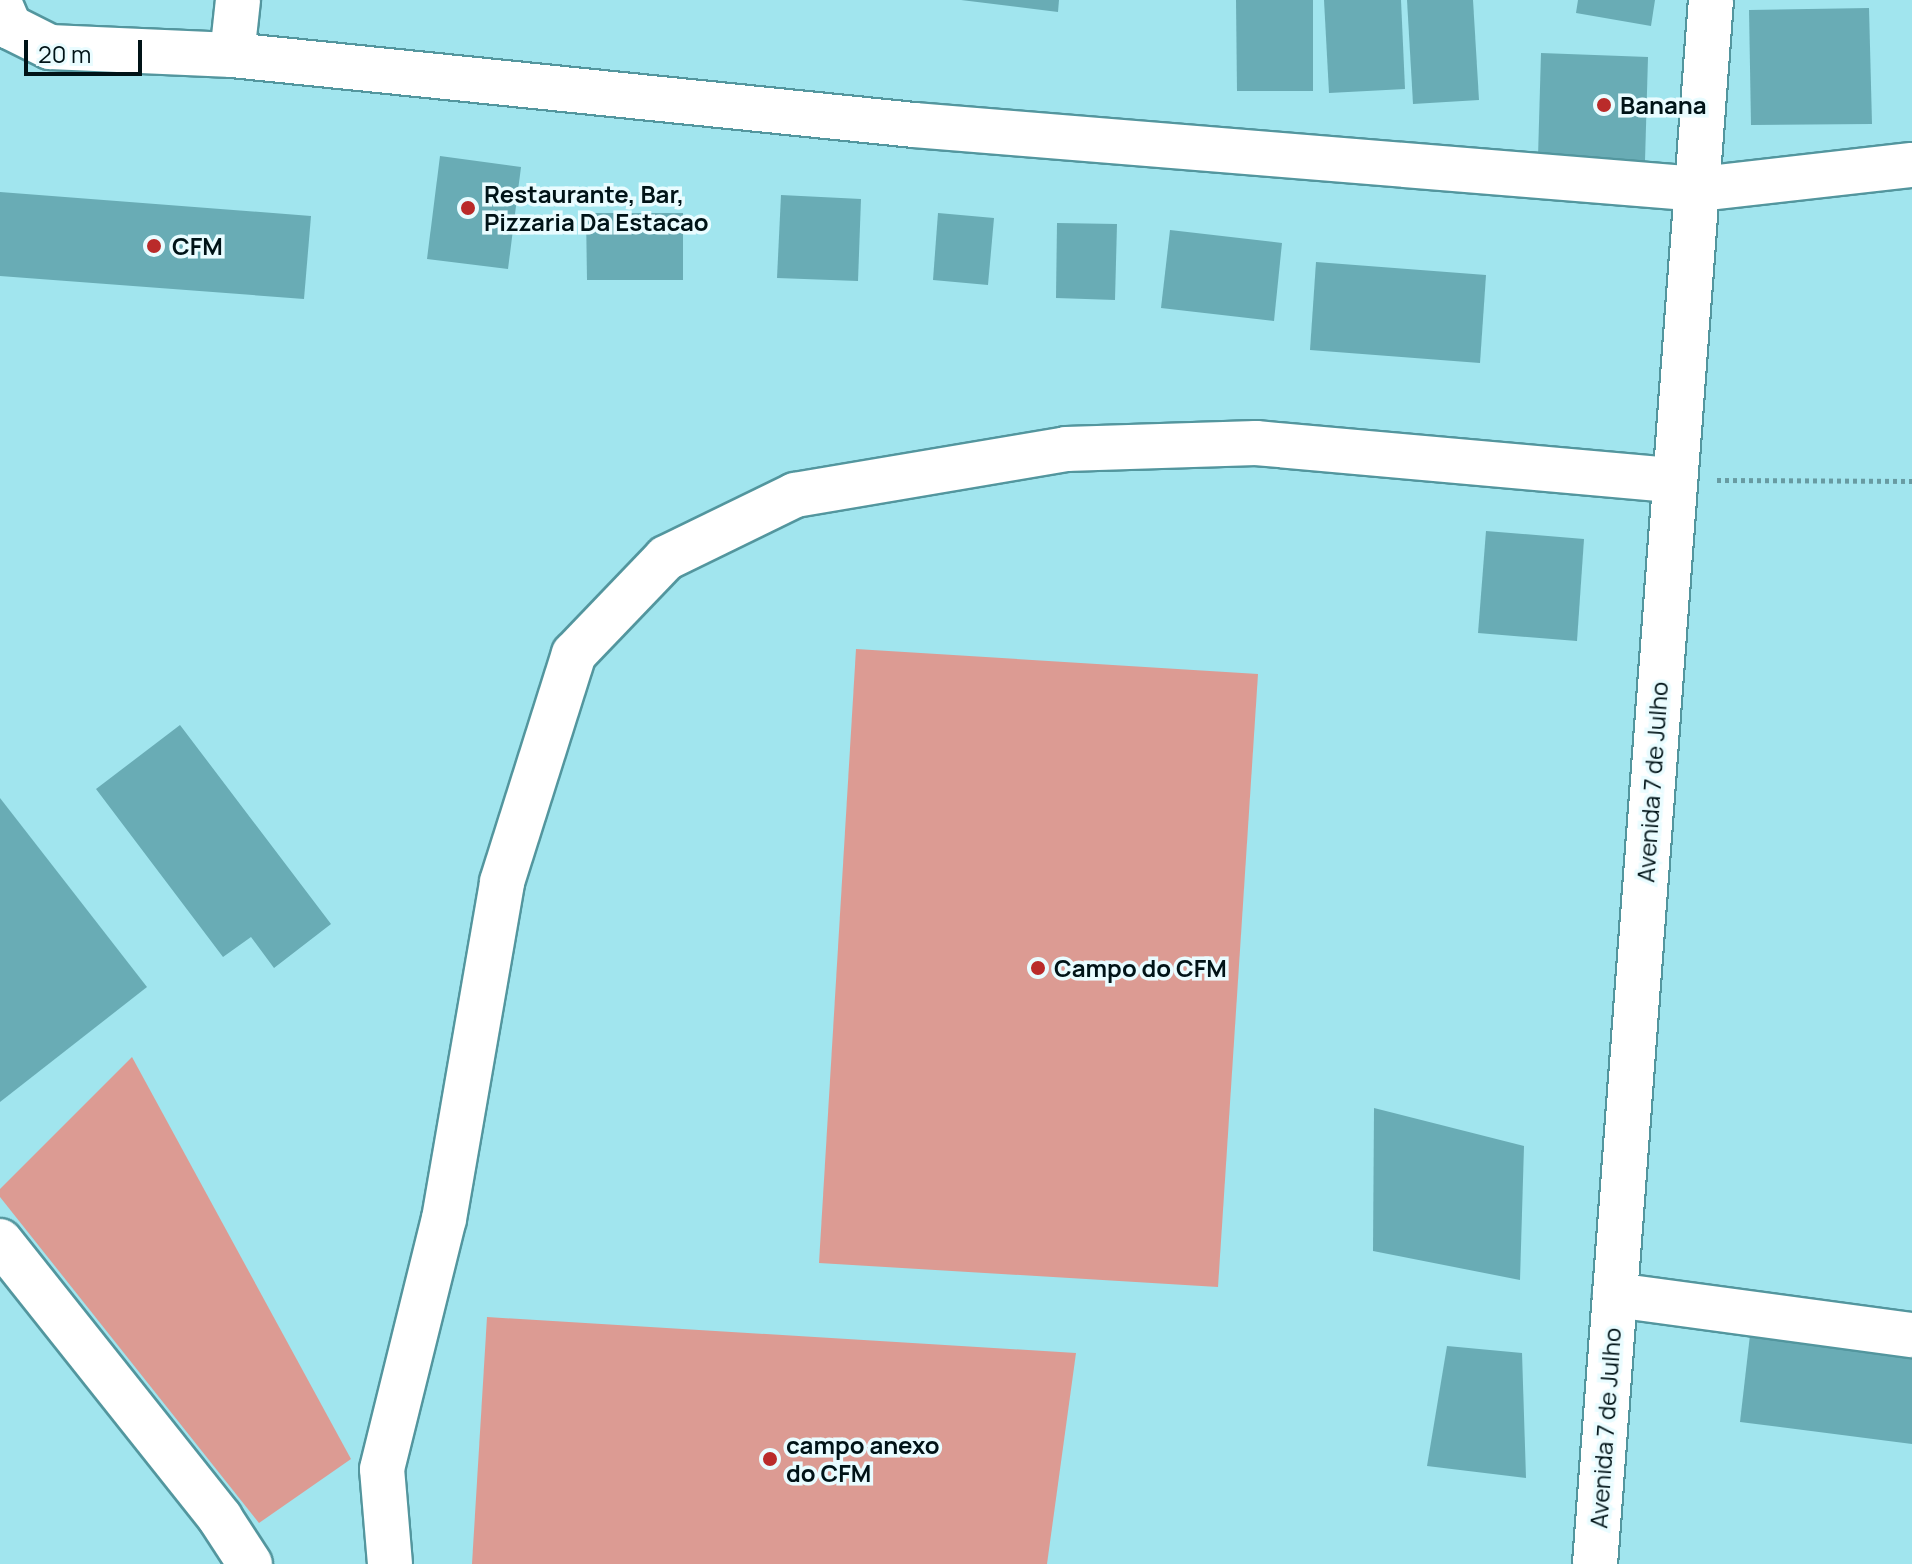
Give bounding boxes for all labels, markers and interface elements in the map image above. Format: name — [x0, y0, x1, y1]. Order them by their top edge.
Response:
scale bar — [28, 24, 146, 74]
text: 20 m — [38, 37, 91, 70]
place label: Banana — [1620, 91, 1707, 119]
marker: Banana — [1595, 96, 1613, 114]
place label: Restaurante, Bar, Pizzaria Da Estacao — [484, 180, 709, 236]
marker: Restaurante, Bar, Pizzaria Da Estacao — [459, 199, 477, 217]
place label: CFM — [172, 232, 223, 260]
marker: CFM — [143, 235, 165, 257]
street label: Avenida 7 de Julho — [1631, 681, 1673, 883]
place label: Campo do CFM — [1054, 954, 1227, 982]
marker: Campo do CFM — [1029, 959, 1047, 977]
street label: Avenida 7 de Julho — [1584, 1327, 1626, 1529]
place label: campo anexo do CFM — [786, 1431, 940, 1487]
marker: campo anexo do CFM — [761, 1450, 779, 1468]

